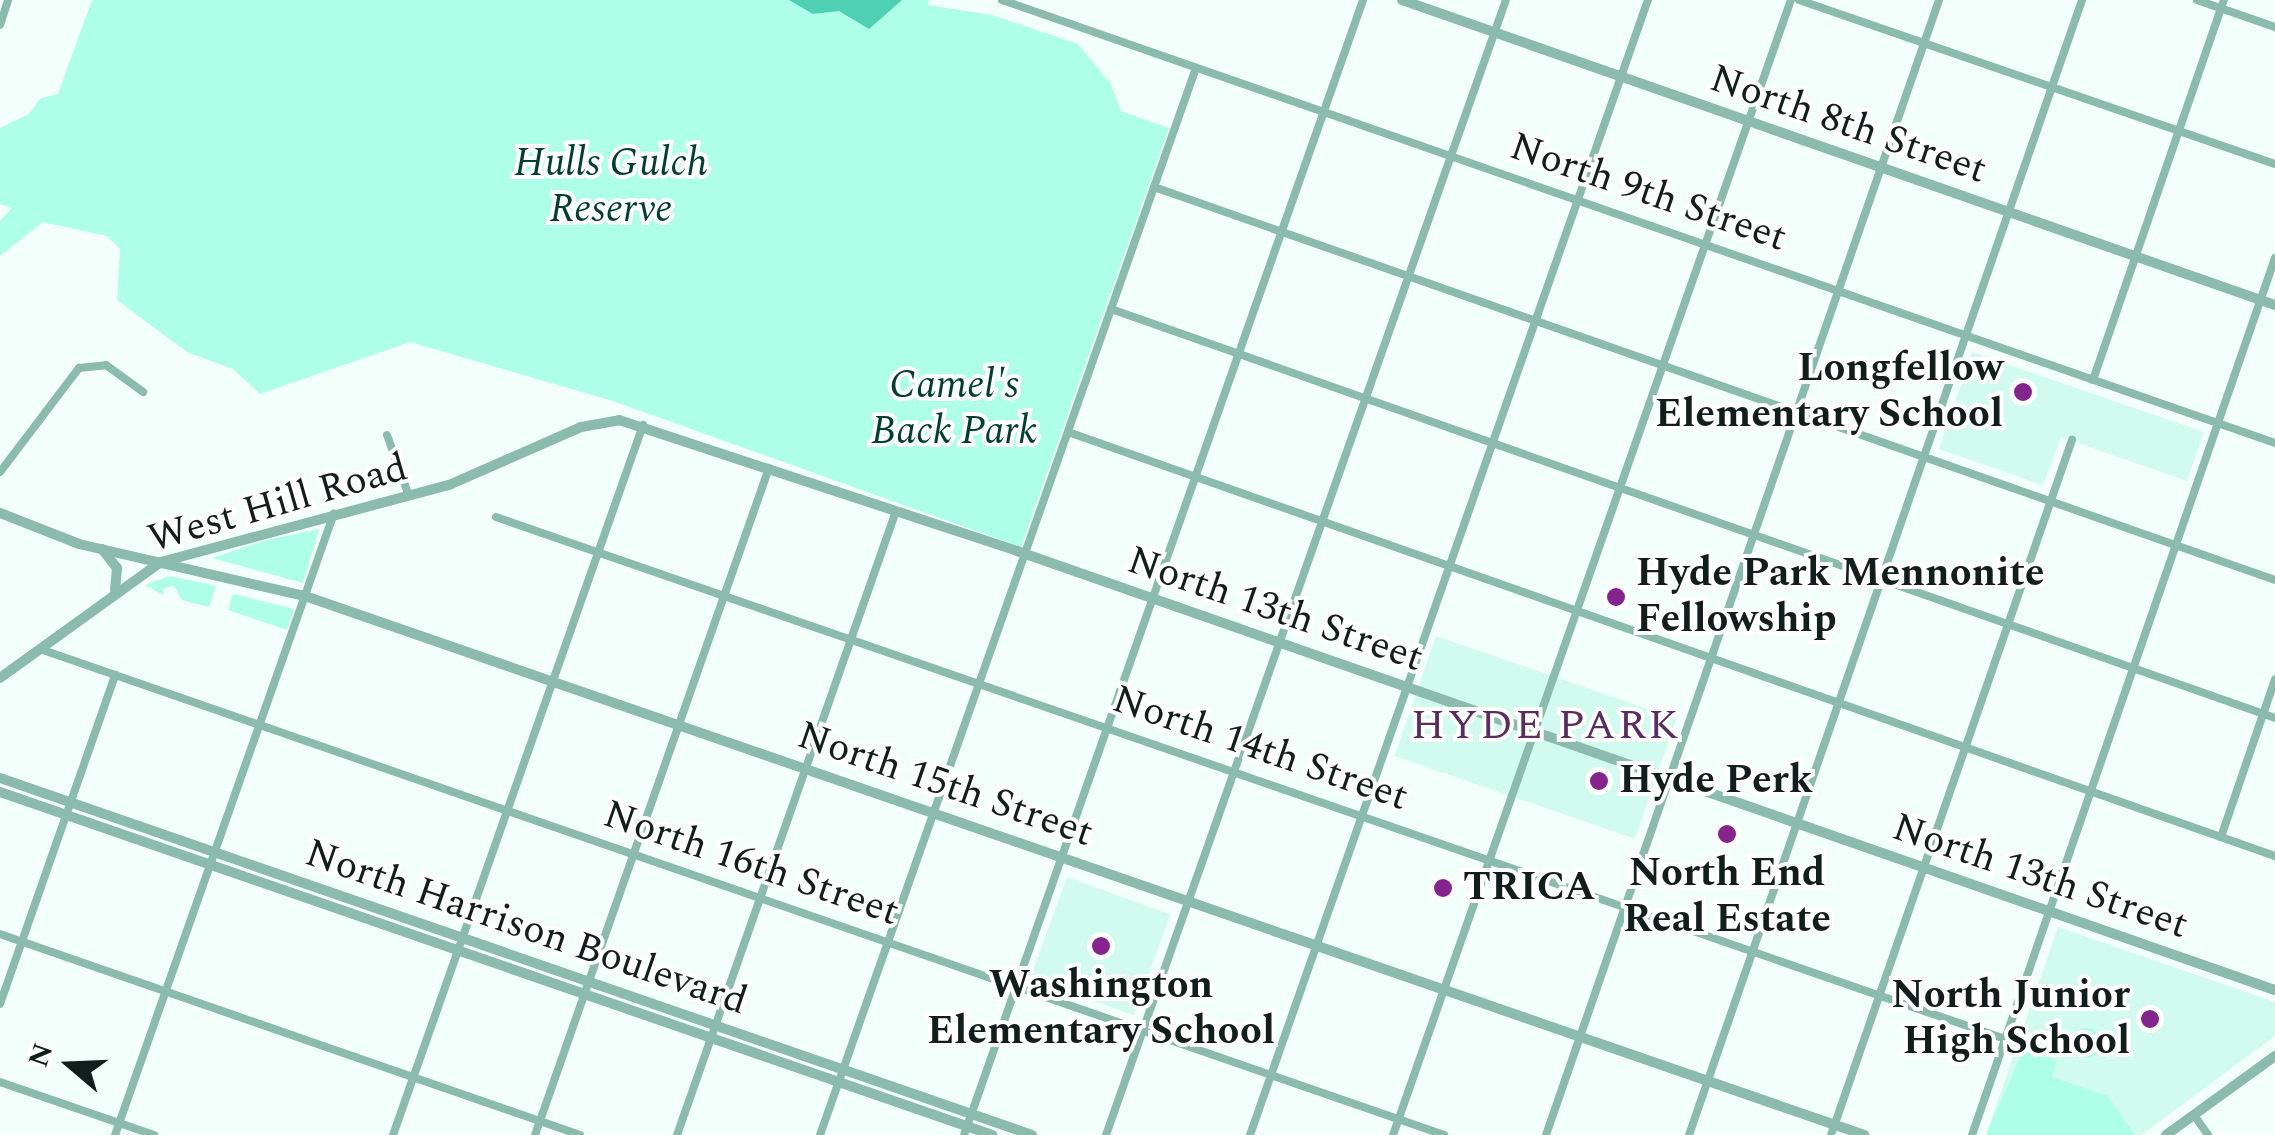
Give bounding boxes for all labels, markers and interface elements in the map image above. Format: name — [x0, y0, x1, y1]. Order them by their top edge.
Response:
street label: North 8th Street — [1703, 55, 1993, 195]
street label: North 9th Street — [1503, 123, 1793, 263]
park label: Hulls Gulch Reserve — [514, 140, 708, 234]
place label: Longfellow Elementary School — [1655, 345, 2003, 439]
park label: Camel's Back Park — [871, 362, 1037, 456]
marker: Longfellow Elementary School — [2012, 381, 2034, 403]
street label: West Hill Road — [143, 444, 413, 564]
street label: North 13th Street — [1121, 537, 1429, 683]
place label: Hyde Park Mennonite Fellowship — [1636, 550, 2045, 644]
marker: Hyde Park Mennonite Fellowship — [1605, 586, 1627, 608]
street label: North 14th Street — [1106, 676, 1414, 822]
district label: HYDE PARK — [1411, 701, 1681, 751]
street label: North 15th Street — [791, 712, 1099, 858]
place label: Hyde Perk — [1619, 757, 1813, 805]
marker: Hyde Perk — [1588, 770, 1610, 792]
street label: North 16th Street — [597, 791, 905, 937]
street label: North 13th Street — [1886, 804, 2194, 950]
marker: North End Real Estate — [1716, 823, 1738, 845]
street label: North Harrison Boulevard — [299, 830, 753, 1026]
place label: North End Real Estate — [1623, 850, 1831, 944]
place label: TRICA — [1463, 864, 1595, 912]
marker: TRICA — [1432, 877, 1454, 899]
marker: Washington Elementary School — [1090, 935, 1112, 957]
place label: Washington Elementary School — [927, 962, 1275, 1056]
place label: North Junior High School — [1891, 972, 2130, 1066]
marker: North Junior High School — [2139, 1008, 2161, 1030]
north arrow — [20, 1015, 120, 1115]
text: N — [17, 1037, 65, 1073]

